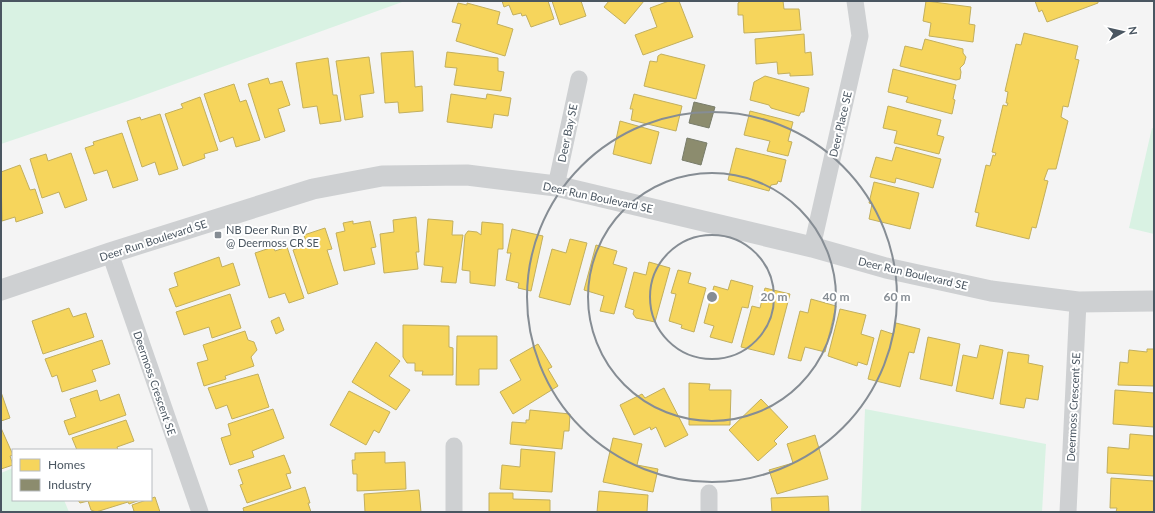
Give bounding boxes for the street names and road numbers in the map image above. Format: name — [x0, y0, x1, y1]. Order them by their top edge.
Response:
street label: Deer Place SE — [826, 90, 854, 158]
street label: Deer Bay SE — [554, 103, 580, 163]
street label: Deer Run Boulevard SE — [542, 179, 654, 215]
street label: Deer Run Boulevard SE — [98, 217, 208, 263]
street label: Deer Run Boulevard SE — [857, 254, 969, 292]
street label: Deermoss Crescent SE — [131, 329, 179, 437]
street label: Deermoss Crescent SE — [1064, 352, 1082, 462]

